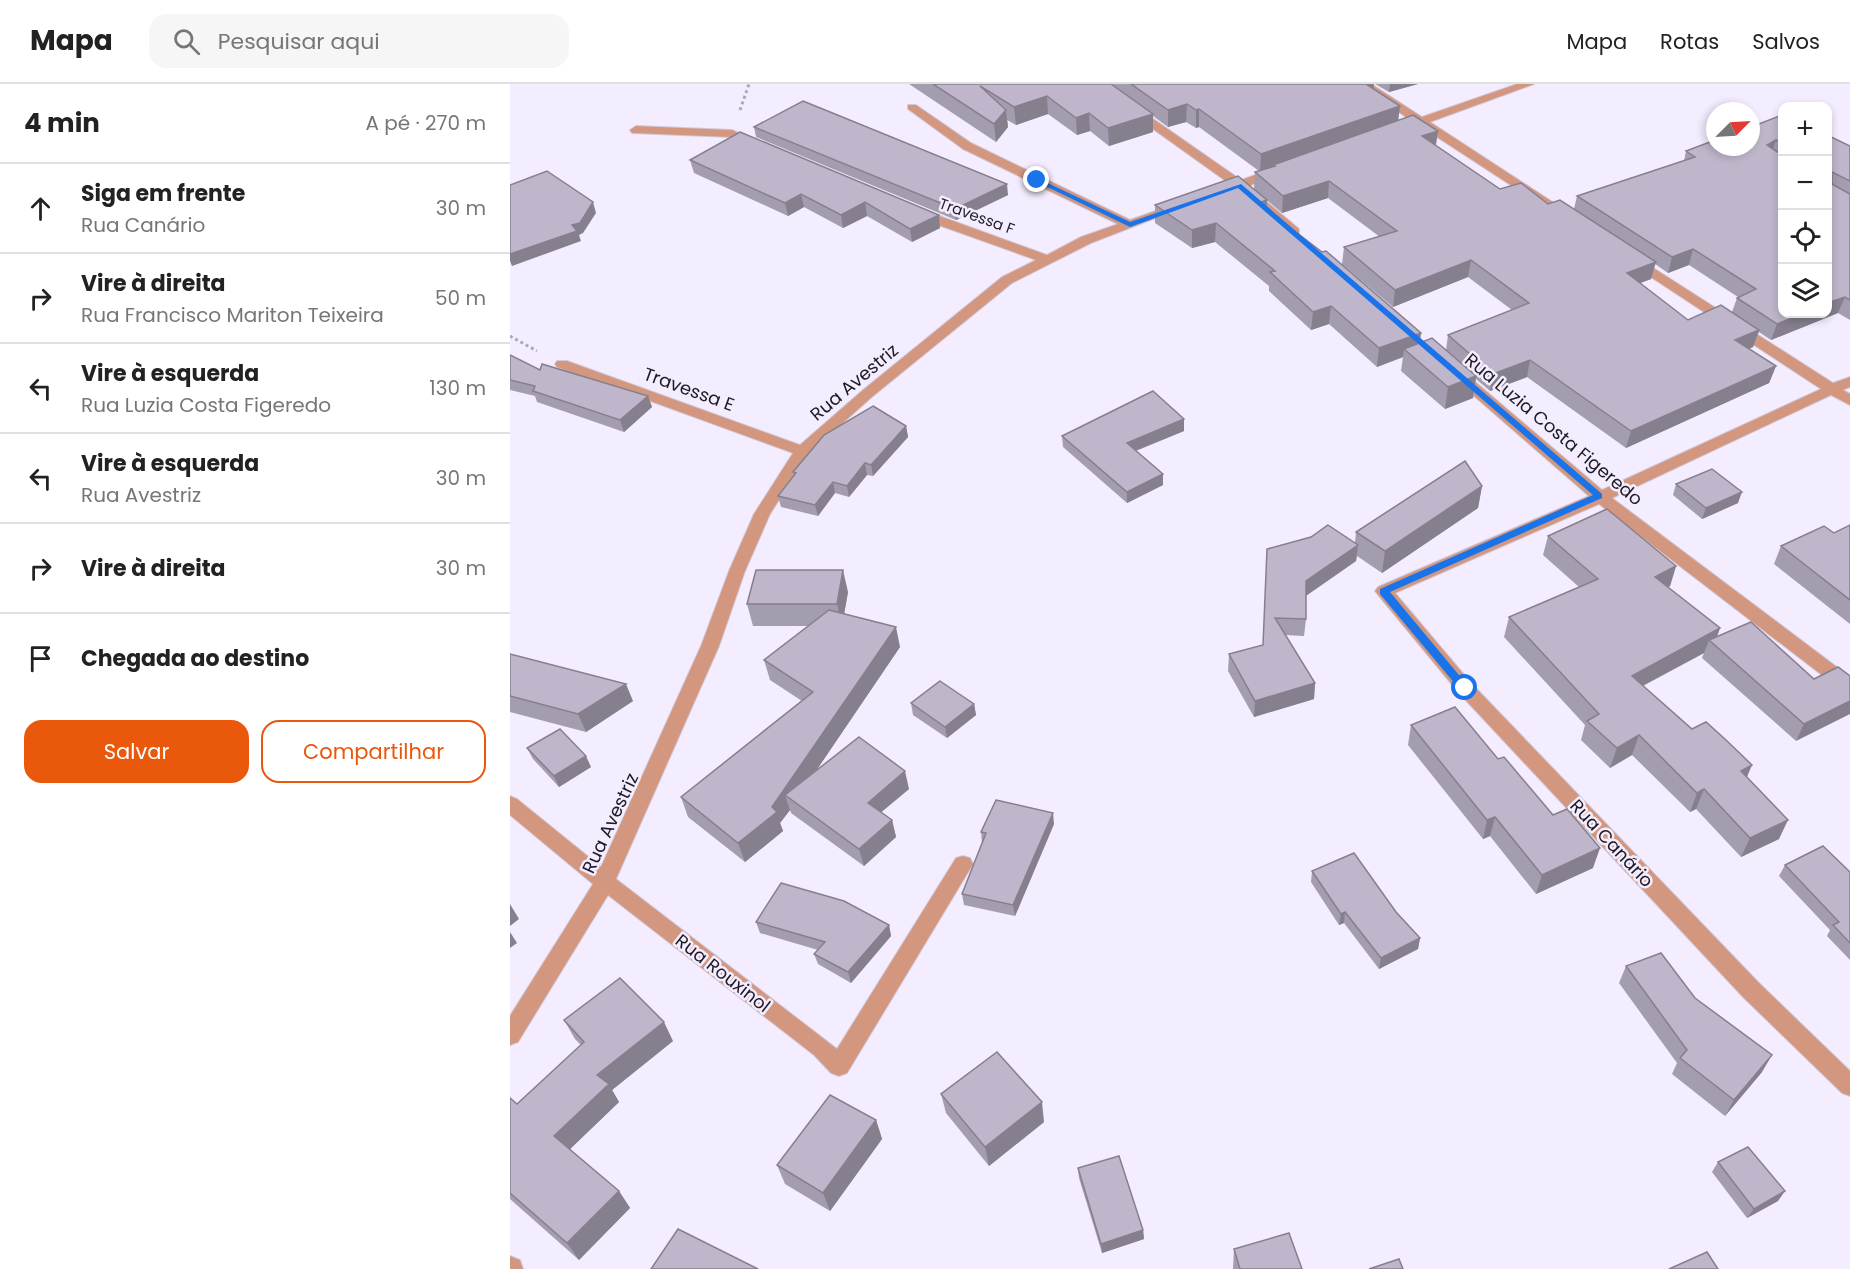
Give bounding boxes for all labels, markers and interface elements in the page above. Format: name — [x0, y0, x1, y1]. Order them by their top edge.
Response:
search box — [149, 14, 569, 68]
text: Mapa — [30, 21, 113, 60]
icon: search — [170, 25, 203, 58]
text: Pesquisar aqui — [218, 26, 380, 57]
text: Mapa — [1566, 27, 1627, 56]
text: Rotas — [1660, 27, 1719, 56]
text: Salvos — [1752, 27, 1820, 56]
north arrow — [1706, 102, 1760, 156]
map controls — [1778, 102, 1832, 318]
button: + — [1778, 102, 1832, 156]
text: 4 min — [24, 105, 100, 141]
text: A pé · 270 m — [365, 109, 486, 137]
button: − — [1778, 156, 1832, 210]
route end — [1023, 166, 1049, 192]
text: Siga em frente — [81, 178, 245, 209]
icon: ahead — [24, 192, 57, 225]
street label: Travessa F — [936, 193, 1018, 240]
text: 30 m — [436, 194, 486, 222]
button: locate — [1778, 210, 1832, 264]
text: Rua Canário — [81, 211, 205, 239]
button: layers — [1778, 264, 1832, 318]
text: Vire à direita — [81, 268, 226, 299]
icon: right — [24, 282, 57, 315]
text: 50 m — [435, 284, 486, 312]
text: Rua Francisco Mariton Teixeira — [81, 301, 384, 329]
street label: Rua Avestriz — [805, 338, 903, 426]
street label: Rua Luzia Costa Figeredo — [1460, 347, 1648, 511]
text: Vire à esquerda — [81, 358, 259, 389]
street label: Travessa E — [640, 361, 738, 417]
icon: left — [24, 372, 57, 405]
text: 130 m — [429, 374, 486, 402]
text: Rua Luzia Costa Figeredo — [81, 391, 331, 419]
text: Vire à esquerda — [81, 448, 259, 479]
icon: left — [24, 462, 57, 495]
text: 30 m — [436, 464, 486, 492]
text: Rua Avestriz — [81, 481, 201, 509]
icon: right — [24, 552, 57, 585]
text: Vire à direita — [81, 553, 226, 584]
text: 30 m — [436, 554, 486, 582]
icon: arrive — [24, 642, 57, 675]
text: Chegada ao destino — [81, 643, 309, 674]
route start — [1451, 674, 1477, 700]
button: Salvar — [24, 720, 249, 783]
button: Compartilhar — [261, 720, 486, 783]
street label: Rua Avestriz — [576, 769, 644, 877]
street label: Rua Canário — [1565, 794, 1659, 892]
street label: Rua Rouxinol — [670, 928, 776, 1018]

